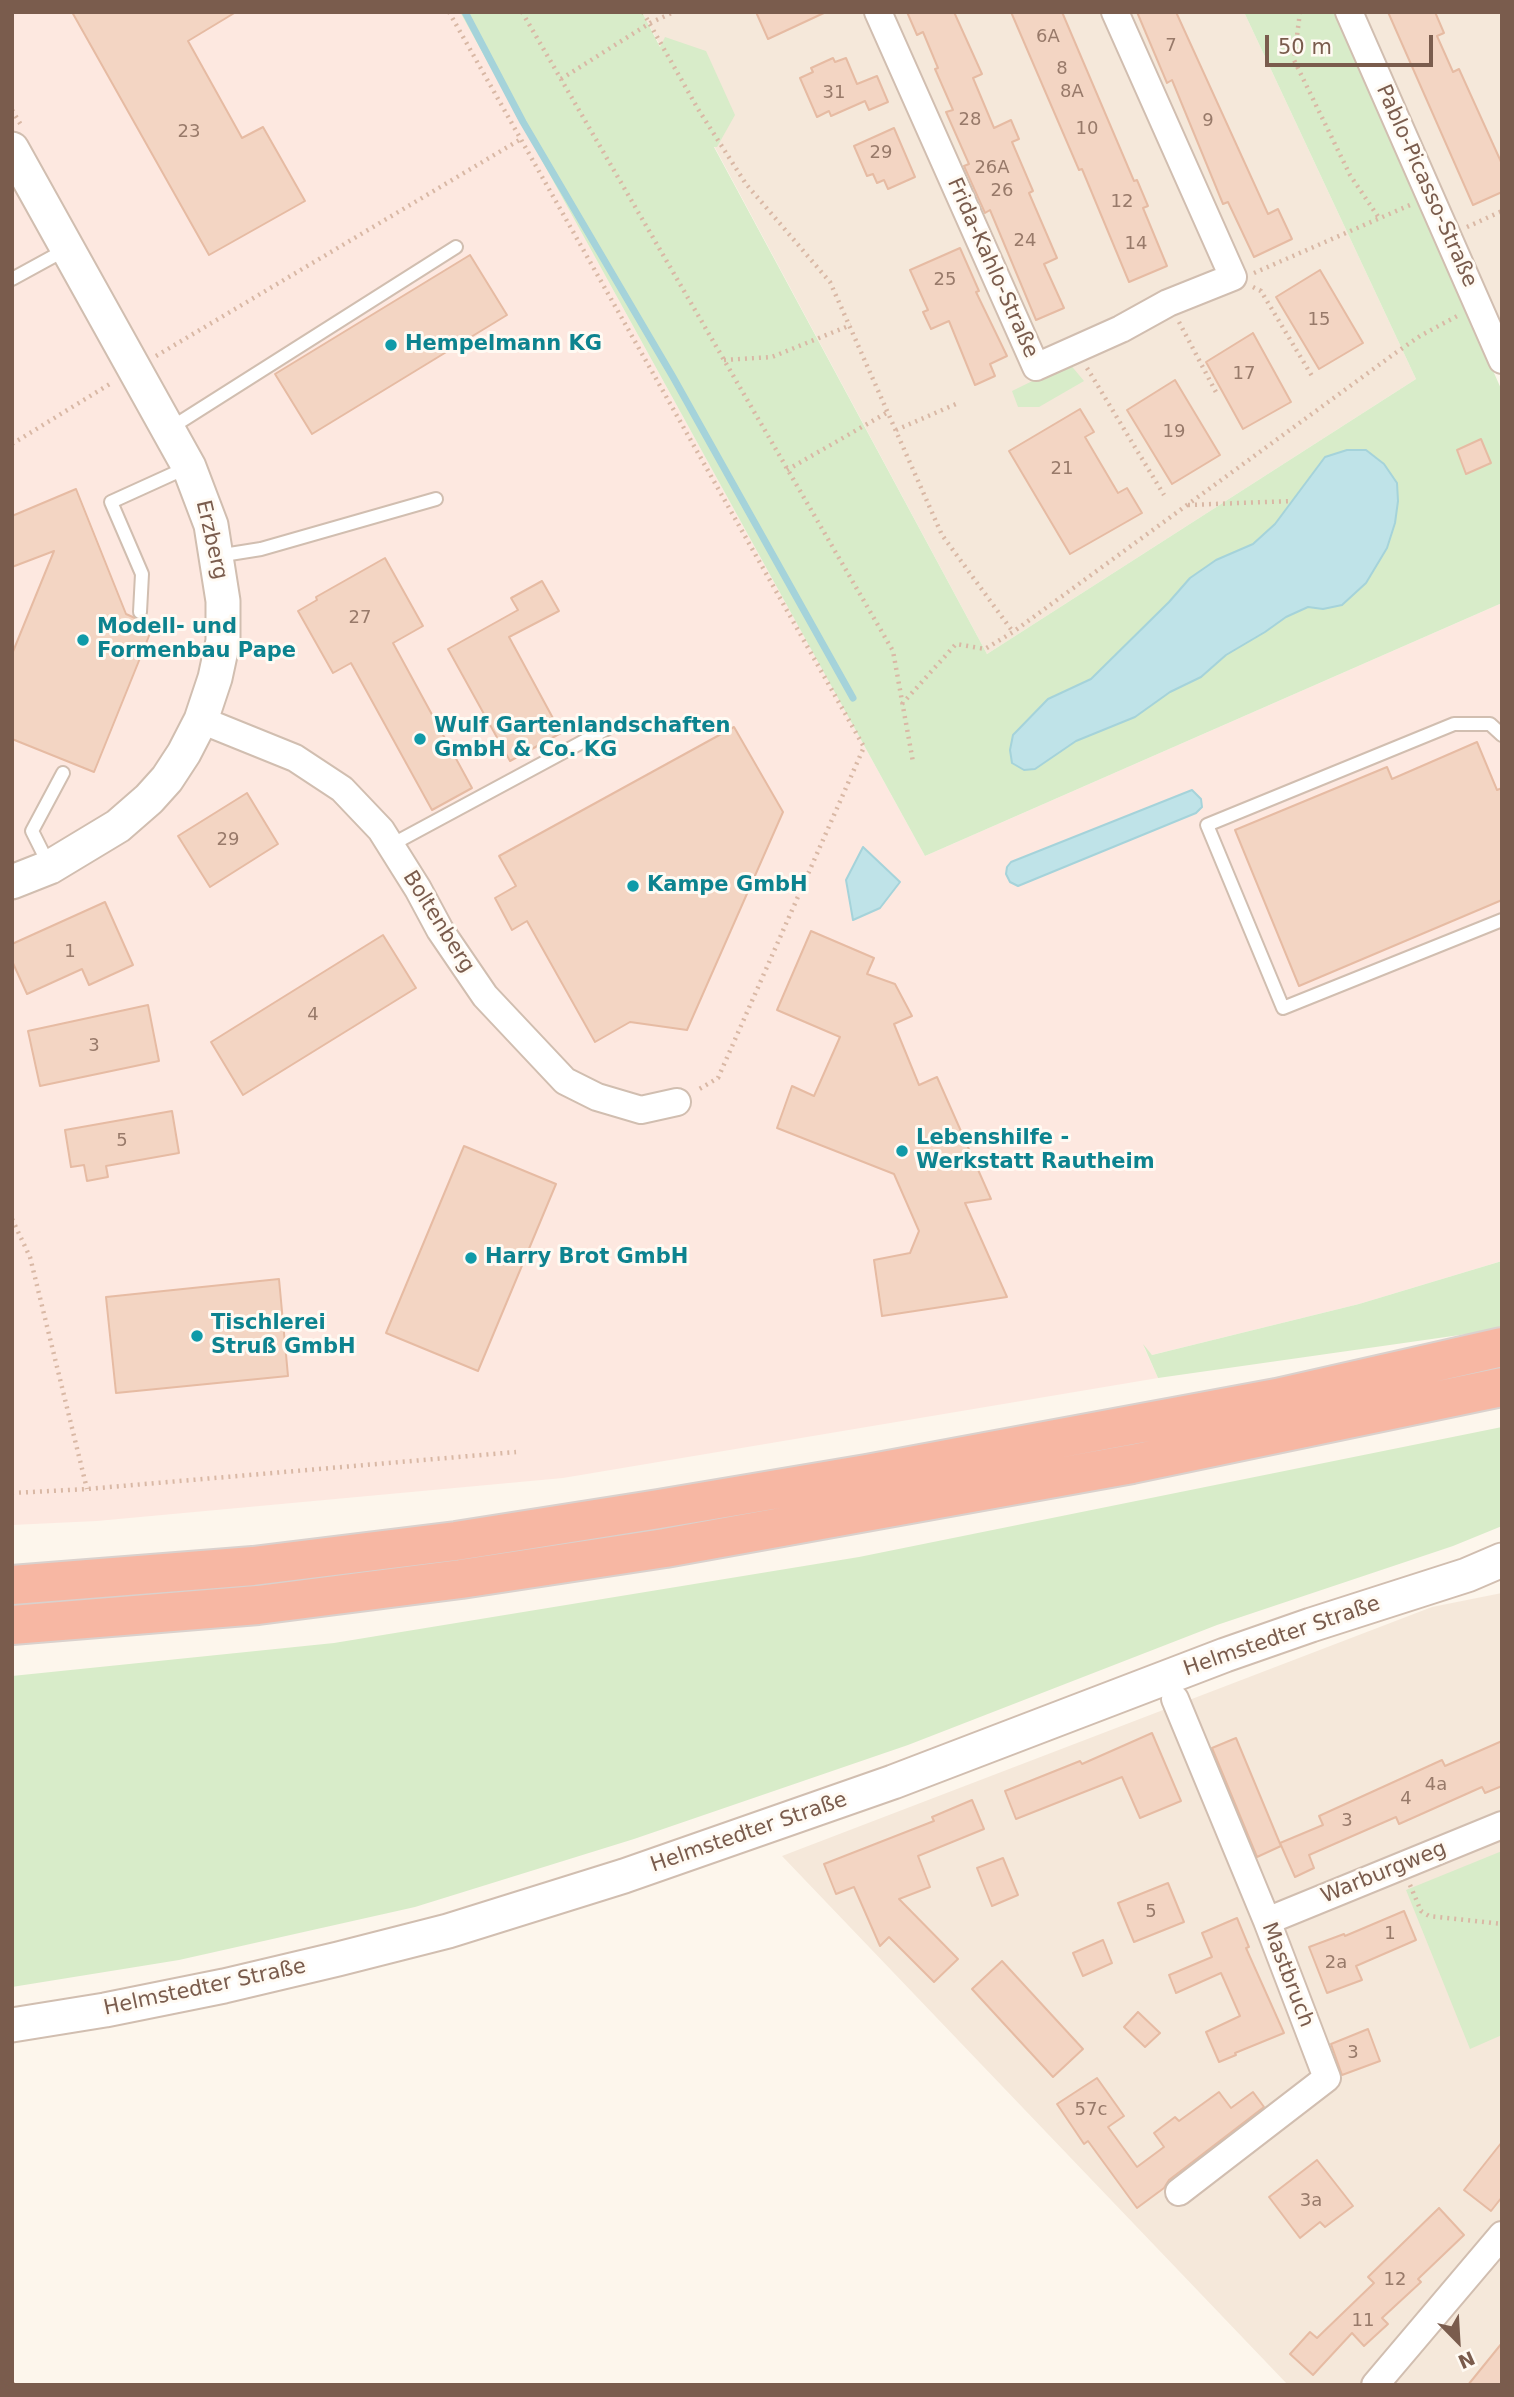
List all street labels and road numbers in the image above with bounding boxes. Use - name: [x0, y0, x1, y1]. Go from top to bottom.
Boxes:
- street label: Pablo-Picasso-Straße: [1370, 81, 1482, 291]
- street label: Frida-Kahlo-Straße: [941, 174, 1043, 362]
- street label: Erzberg: [190, 498, 232, 582]
- street label: Boltenberg: [397, 866, 479, 978]
- street label: Helmstedter Straße: [1180, 1592, 1384, 1682]
- street label: Helmstedter Straße: [647, 1788, 851, 1878]
- street label: Warburgweg: [1318, 1836, 1450, 1910]
- street label: Mastbruch: [1255, 1919, 1319, 2031]
- street label: Helmstedter Straße: [102, 1954, 308, 2022]

